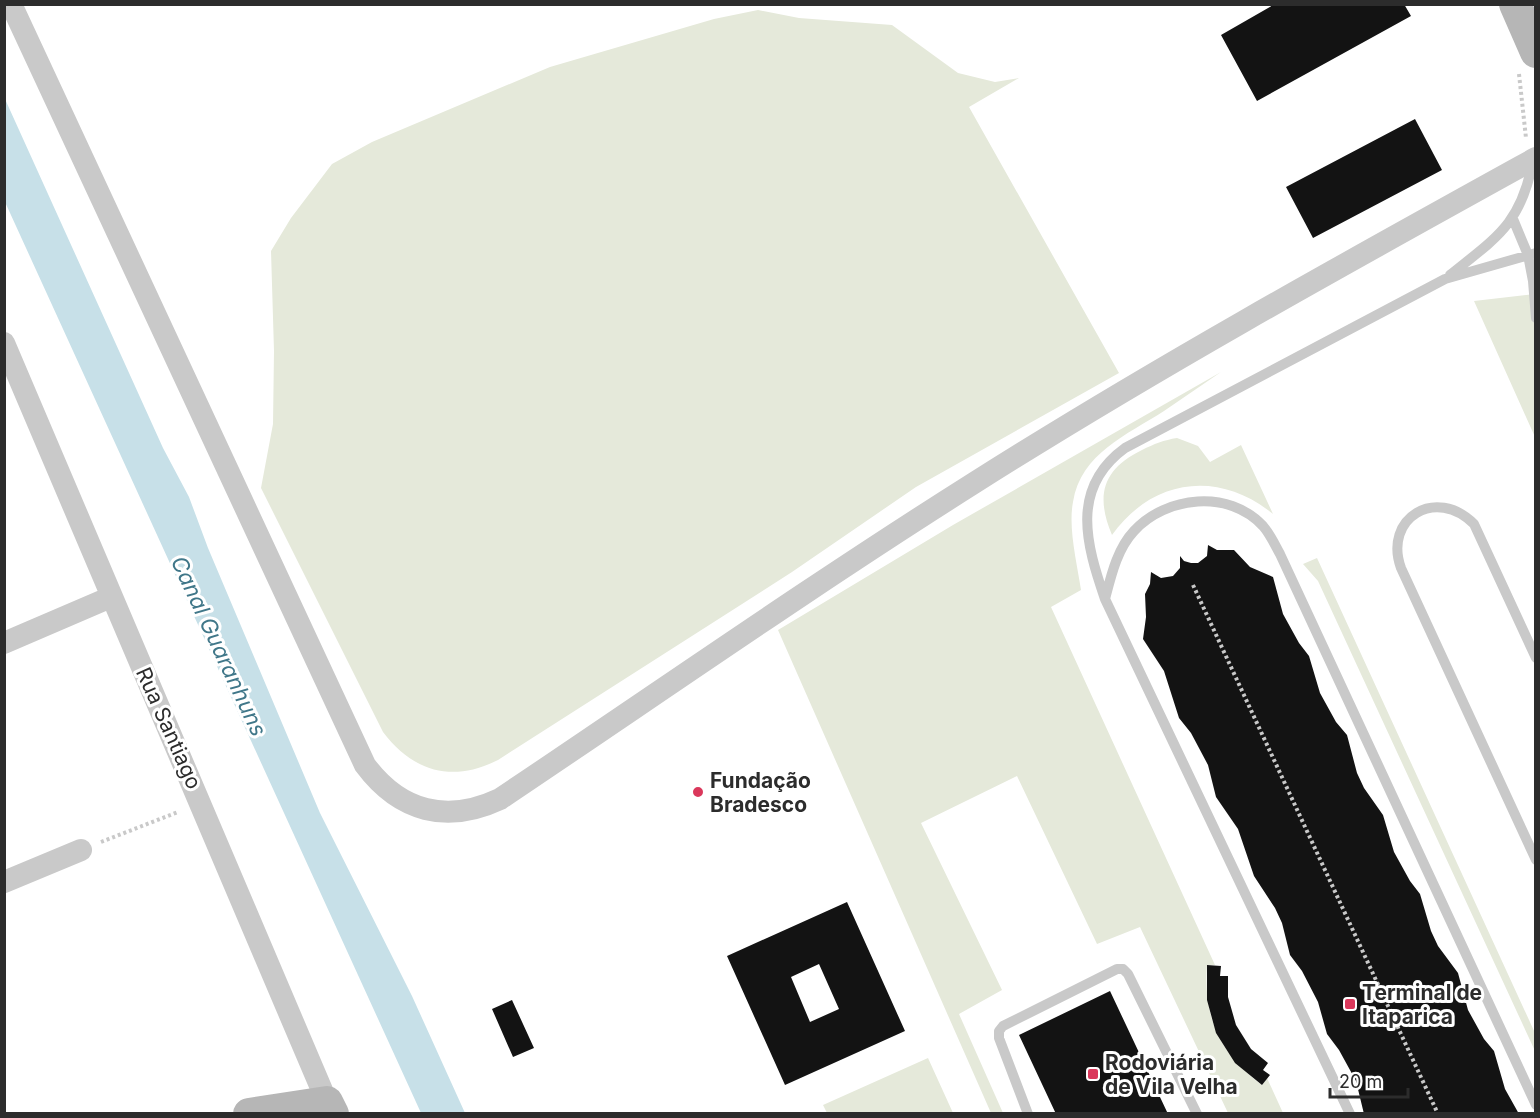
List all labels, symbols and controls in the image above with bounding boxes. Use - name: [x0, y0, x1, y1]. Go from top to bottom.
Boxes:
- water label: Canal Guaranhuns: [166, 552, 272, 740]
- street label: Rua Santiago: [131, 663, 207, 793]
- place label: Fundação Bradesco: [710, 768, 811, 817]
- marker: Fundação Bradesco: [691, 785, 705, 799]
- place label: Terminal de Itaparica: [1362, 980, 1482, 1029]
- marker: Terminal de Itaparica: [1343, 997, 1357, 1011]
- place label: Rodoviária de Vila Velha: [1105, 1050, 1238, 1099]
- scale bar: [1330, 1061, 1408, 1099]
- marker: Rodoviária de Vila Velha: [1086, 1067, 1100, 1081]
- text: 20 m: [1339, 1071, 1382, 1092]

